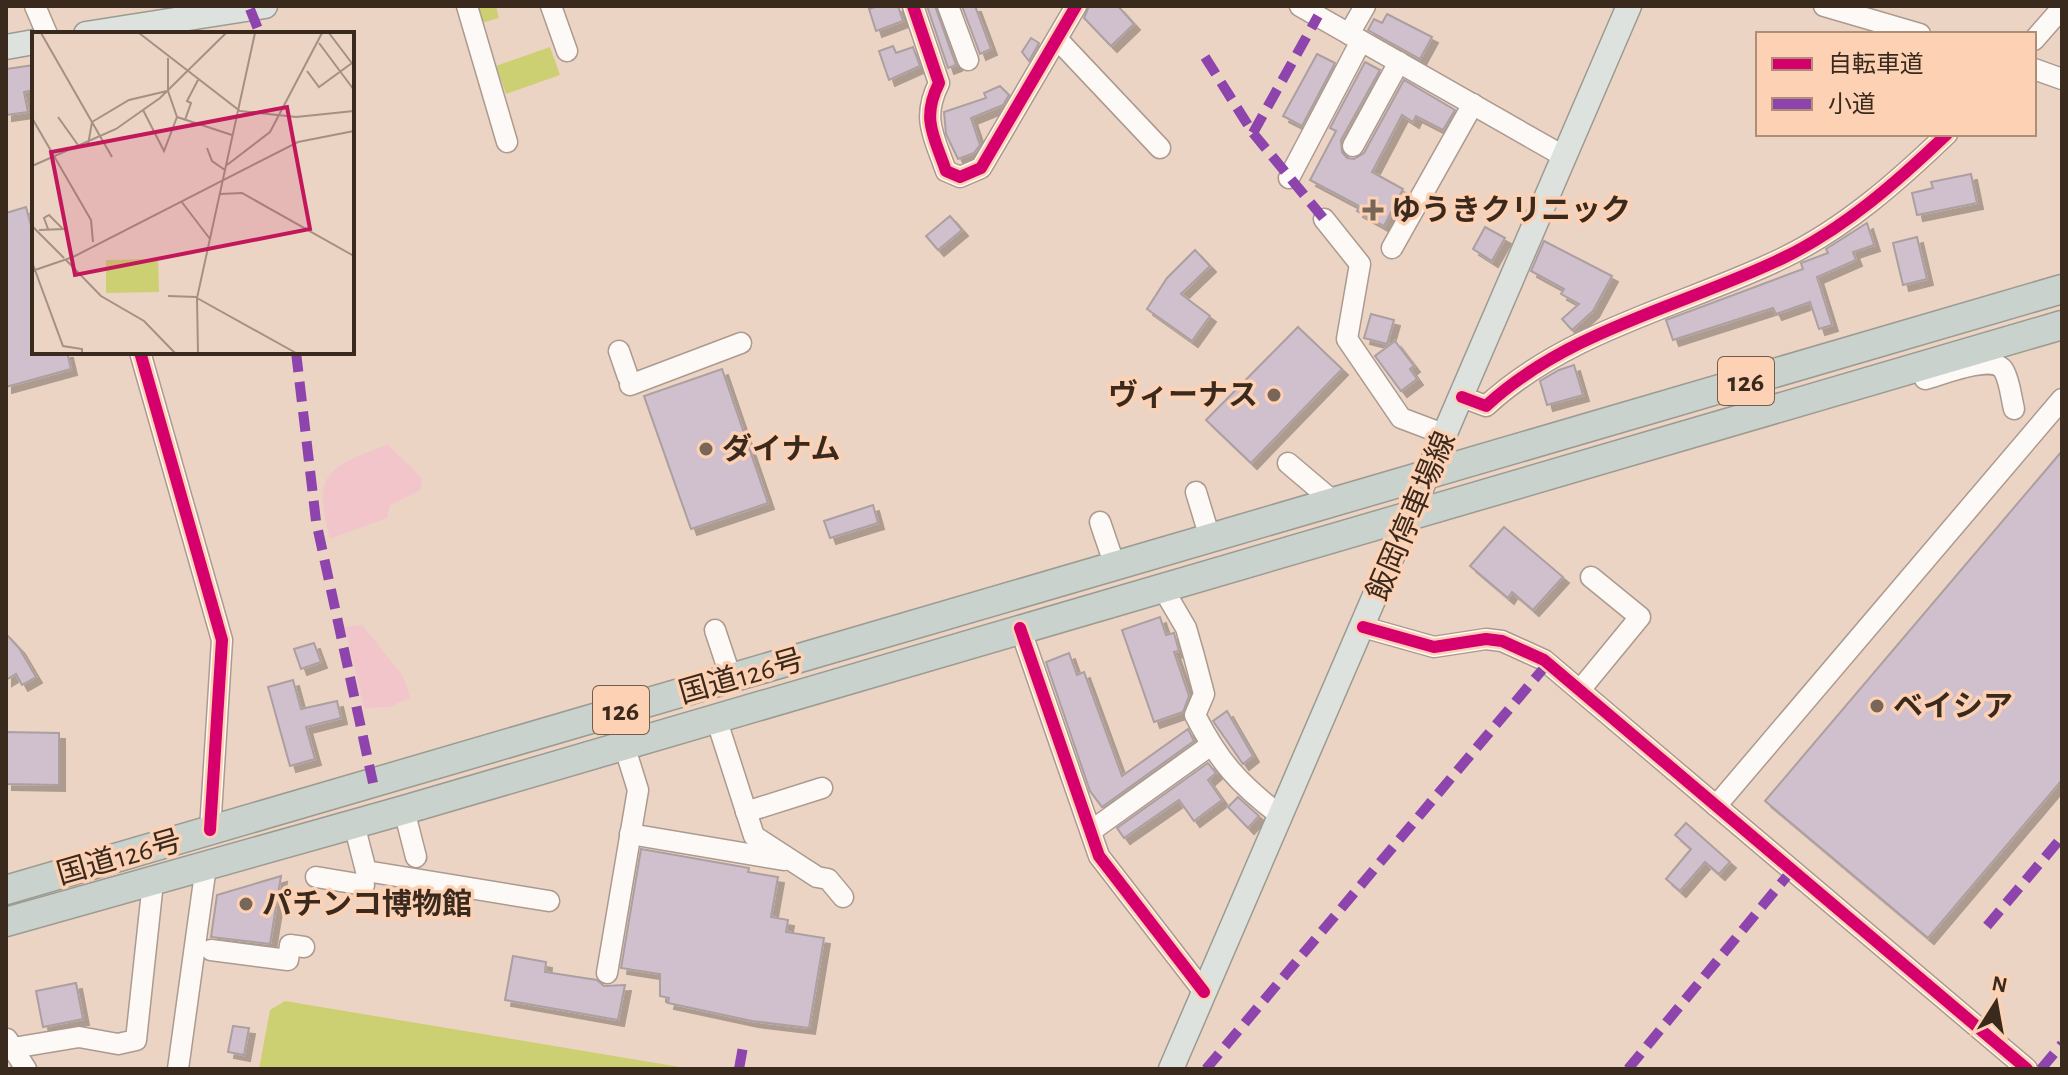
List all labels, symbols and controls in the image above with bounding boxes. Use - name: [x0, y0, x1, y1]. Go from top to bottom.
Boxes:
- inset map: [32, 32, 354, 354]
- legend: [1756, 32, 2036, 136]
- text: 自転車道: [1828, 51, 1924, 77]
- text: 小道: [1828, 91, 1876, 117]
- place label: ゆうきクリニック: [1391, 195, 1631, 226]
- marker: ゆうきクリニック: [1362, 199, 1384, 221]
- road number: 126: [1718, 357, 1774, 405]
- place label: ヴィーナス: [1108, 379, 1258, 411]
- marker: ヴィーナス: [1265, 386, 1283, 404]
- street label: 飯岡停車場線: [1361, 427, 1461, 605]
- place label: ダイナム: [722, 432, 841, 465]
- marker: ダイナム: [697, 440, 715, 458]
- street label: 国道126号: [675, 644, 807, 709]
- road number: 126: [593, 686, 649, 734]
- place label: ベイシア: [1893, 691, 2013, 722]
- marker: ベイシア: [1868, 697, 1886, 715]
- street label: 国道126号: [53, 825, 185, 890]
- place label: パチンコ博物館: [262, 888, 472, 920]
- marker: パチンコ博物館: [237, 895, 255, 913]
- north arrow: [1956, 963, 2036, 1043]
- text: N: [1990, 972, 2009, 997]

